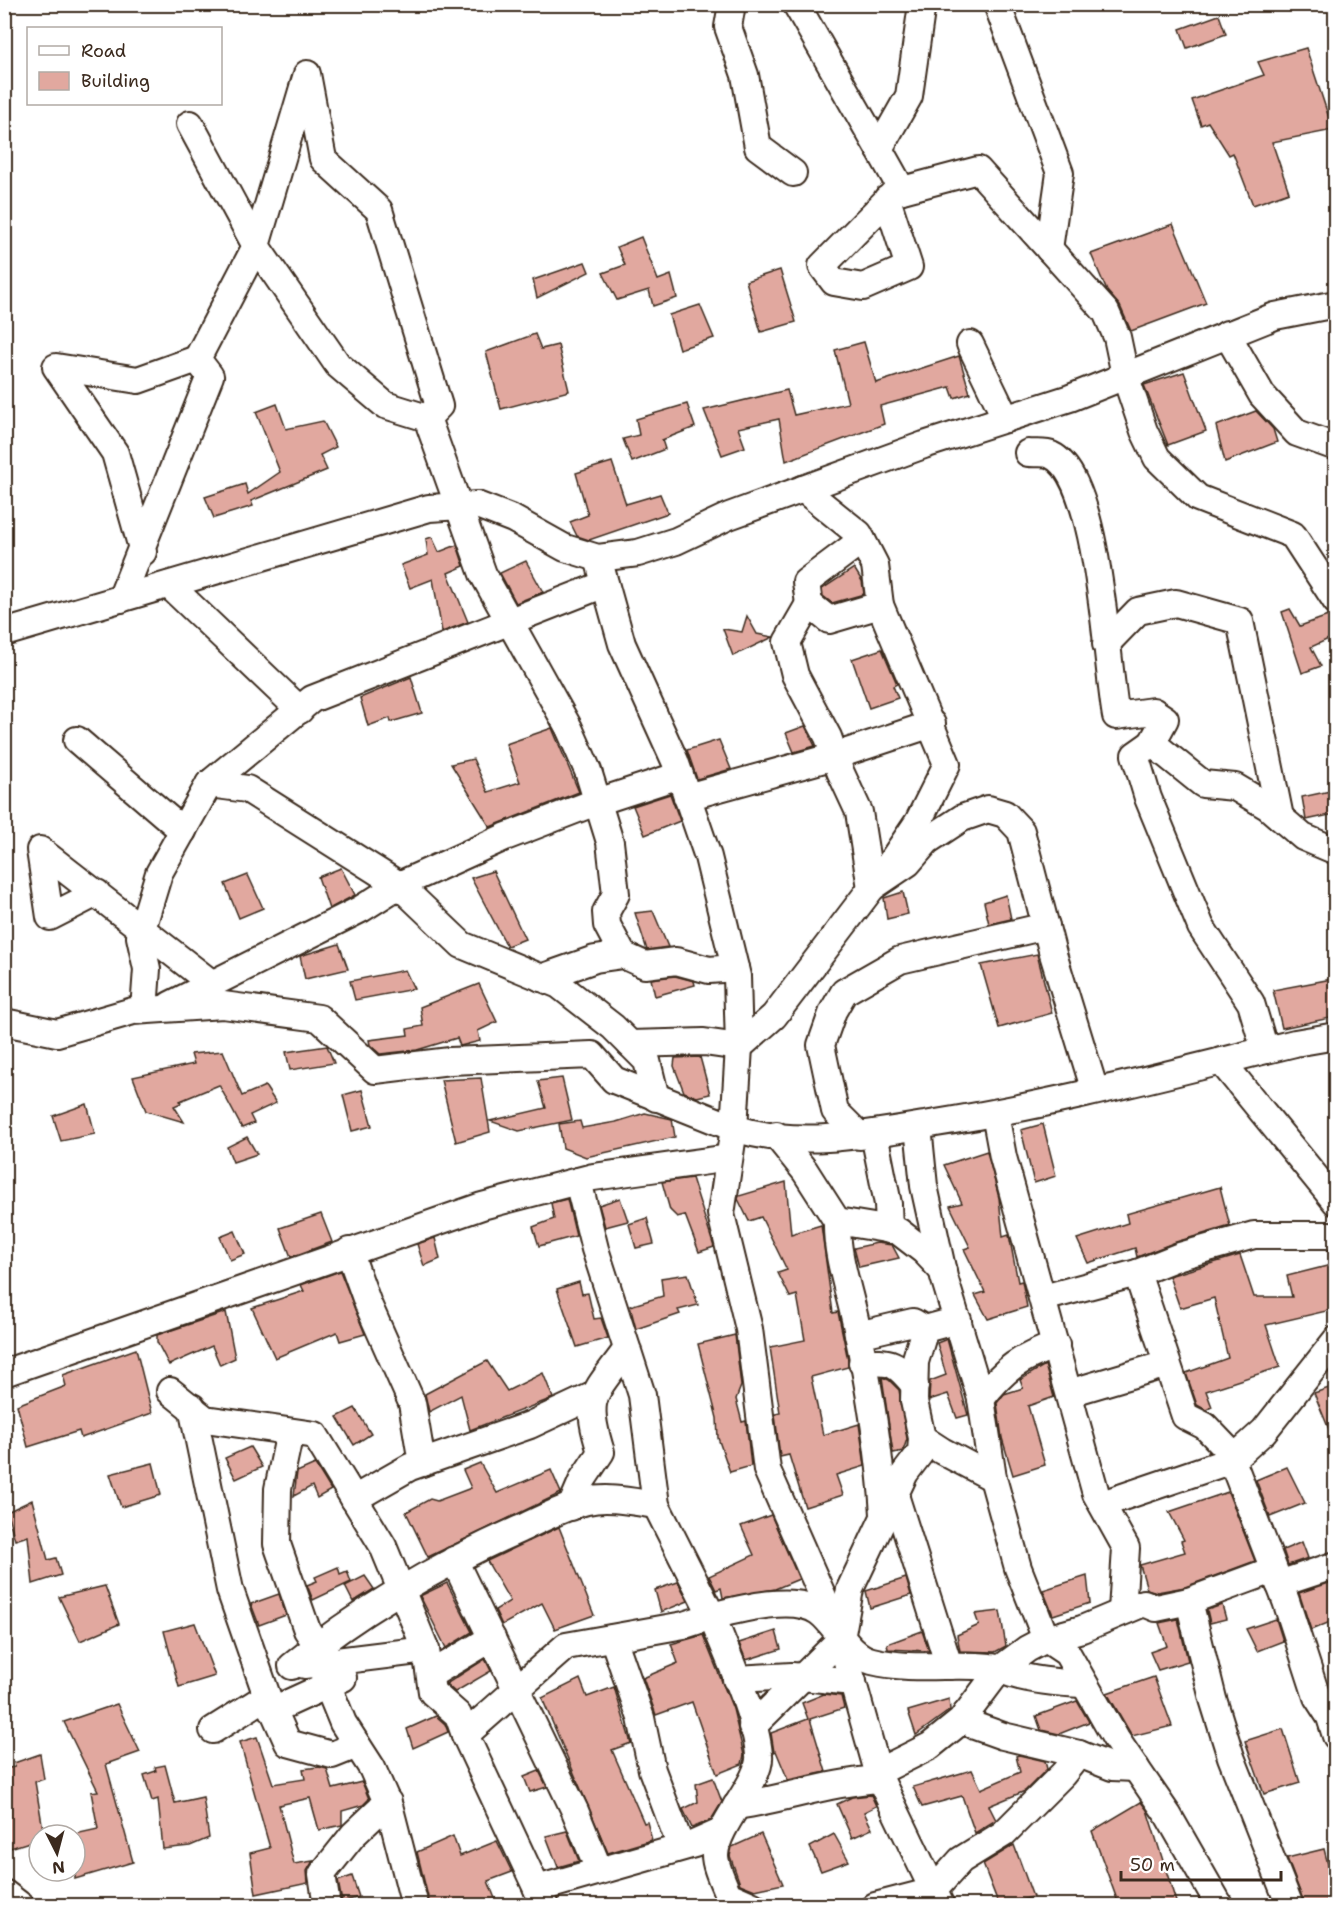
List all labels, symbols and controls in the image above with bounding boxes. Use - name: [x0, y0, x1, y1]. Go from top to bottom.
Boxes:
- legend: [27, 27, 222, 105]
- text: Road: [81, 39, 126, 63]
- text: Building: [81, 69, 150, 93]
- north arrow: [27, 1823, 87, 1883]
- scale bar: [1121, 1844, 1282, 1882]
- text: 50 m: [1130, 1853, 1175, 1877]
- text: N: [51, 1856, 66, 1879]

